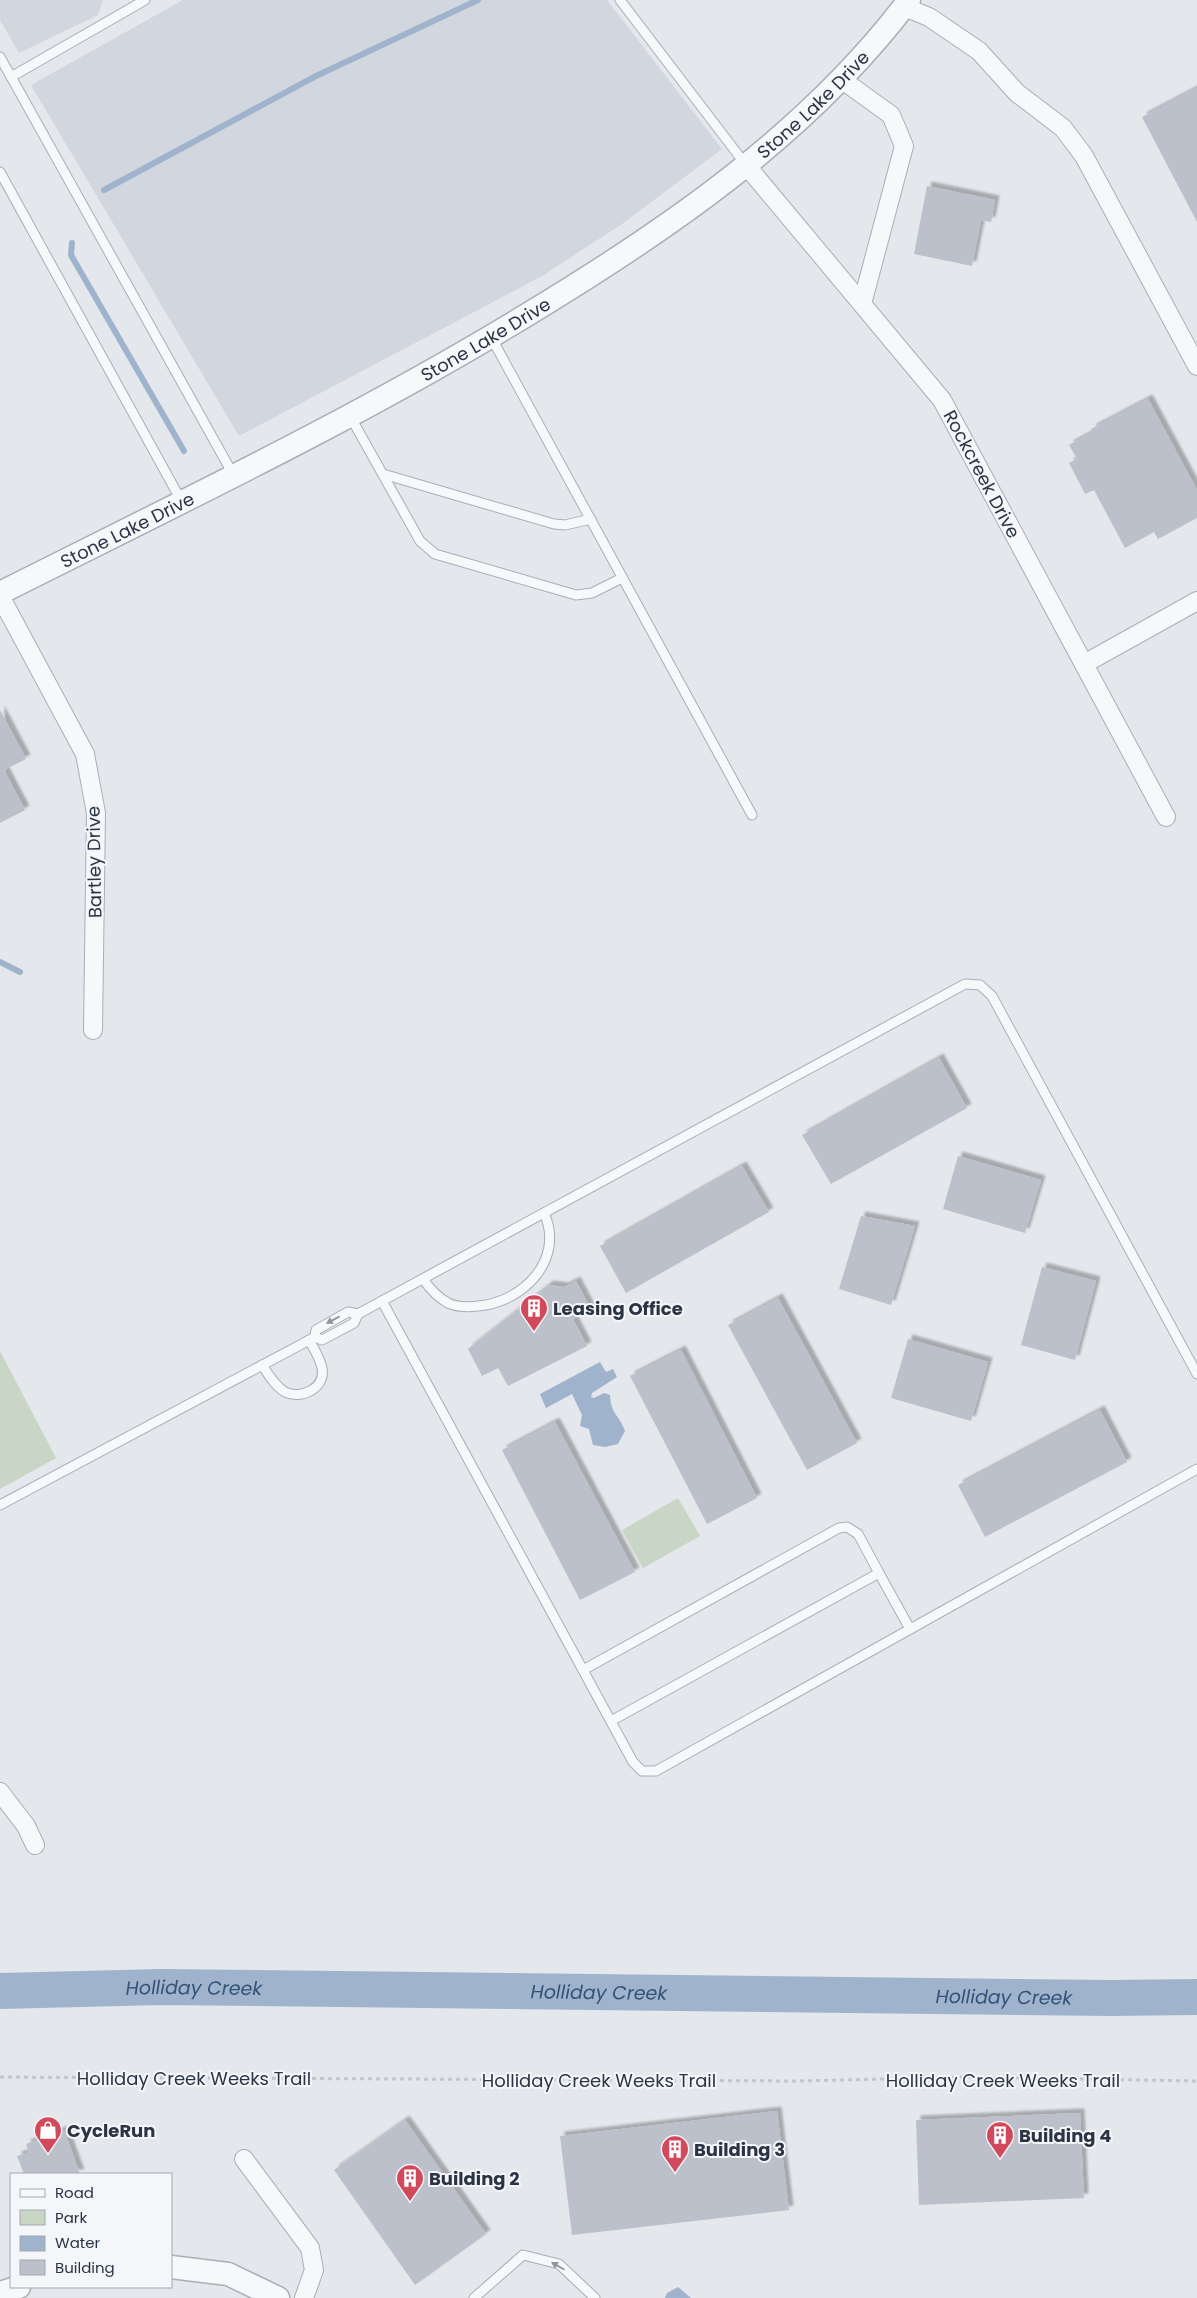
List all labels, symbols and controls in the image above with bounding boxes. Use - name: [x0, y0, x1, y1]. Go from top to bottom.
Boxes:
- street label: Stone Lake Drive: [751, 45, 874, 164]
- street label: Stone Lake Drive: [416, 291, 555, 387]
- street label: Rockcreek Drive: [938, 406, 1026, 542]
- street label: Stone Lake Drive: [56, 486, 198, 573]
- street label: Bartley Drive: [81, 806, 107, 918]
- building icon: Leasing Office: [519, 1293, 549, 1332]
- place label: Leasing Office: [553, 1296, 683, 1321]
- one-way arrow: [326, 1316, 341, 1324]
- water label: Holliday Creek: [125, 1973, 264, 2002]
- water label: Holliday Creek: [530, 1978, 669, 2006]
- water label: Holliday Creek: [935, 1982, 1074, 2011]
- street label: Holliday Creek Weeks Trail: [77, 2066, 311, 2091]
- street label: Holliday Creek Weeks Trail: [482, 2068, 716, 2093]
- street label: Holliday Creek Weeks Trail: [886, 2068, 1120, 2093]
- shop icon: CycleRun: [33, 2115, 63, 2154]
- place label: CycleRun: [67, 2118, 155, 2143]
- building icon: Building 4: [985, 2120, 1015, 2159]
- place label: Building 4: [1019, 2123, 1112, 2148]
- building icon: Building 3: [660, 2134, 690, 2173]
- place label: Building 3: [694, 2137, 785, 2162]
- building icon: Building 2: [395, 2163, 425, 2202]
- place label: Building 2: [429, 2166, 520, 2191]
- legend: [10, 2173, 172, 2288]
- text: Road: [55, 2182, 94, 2203]
- text: Park: [55, 2207, 87, 2228]
- text: Water: [55, 2232, 101, 2253]
- text: Building: [55, 2257, 115, 2278]
- one-way arrow: [551, 2262, 566, 2270]

